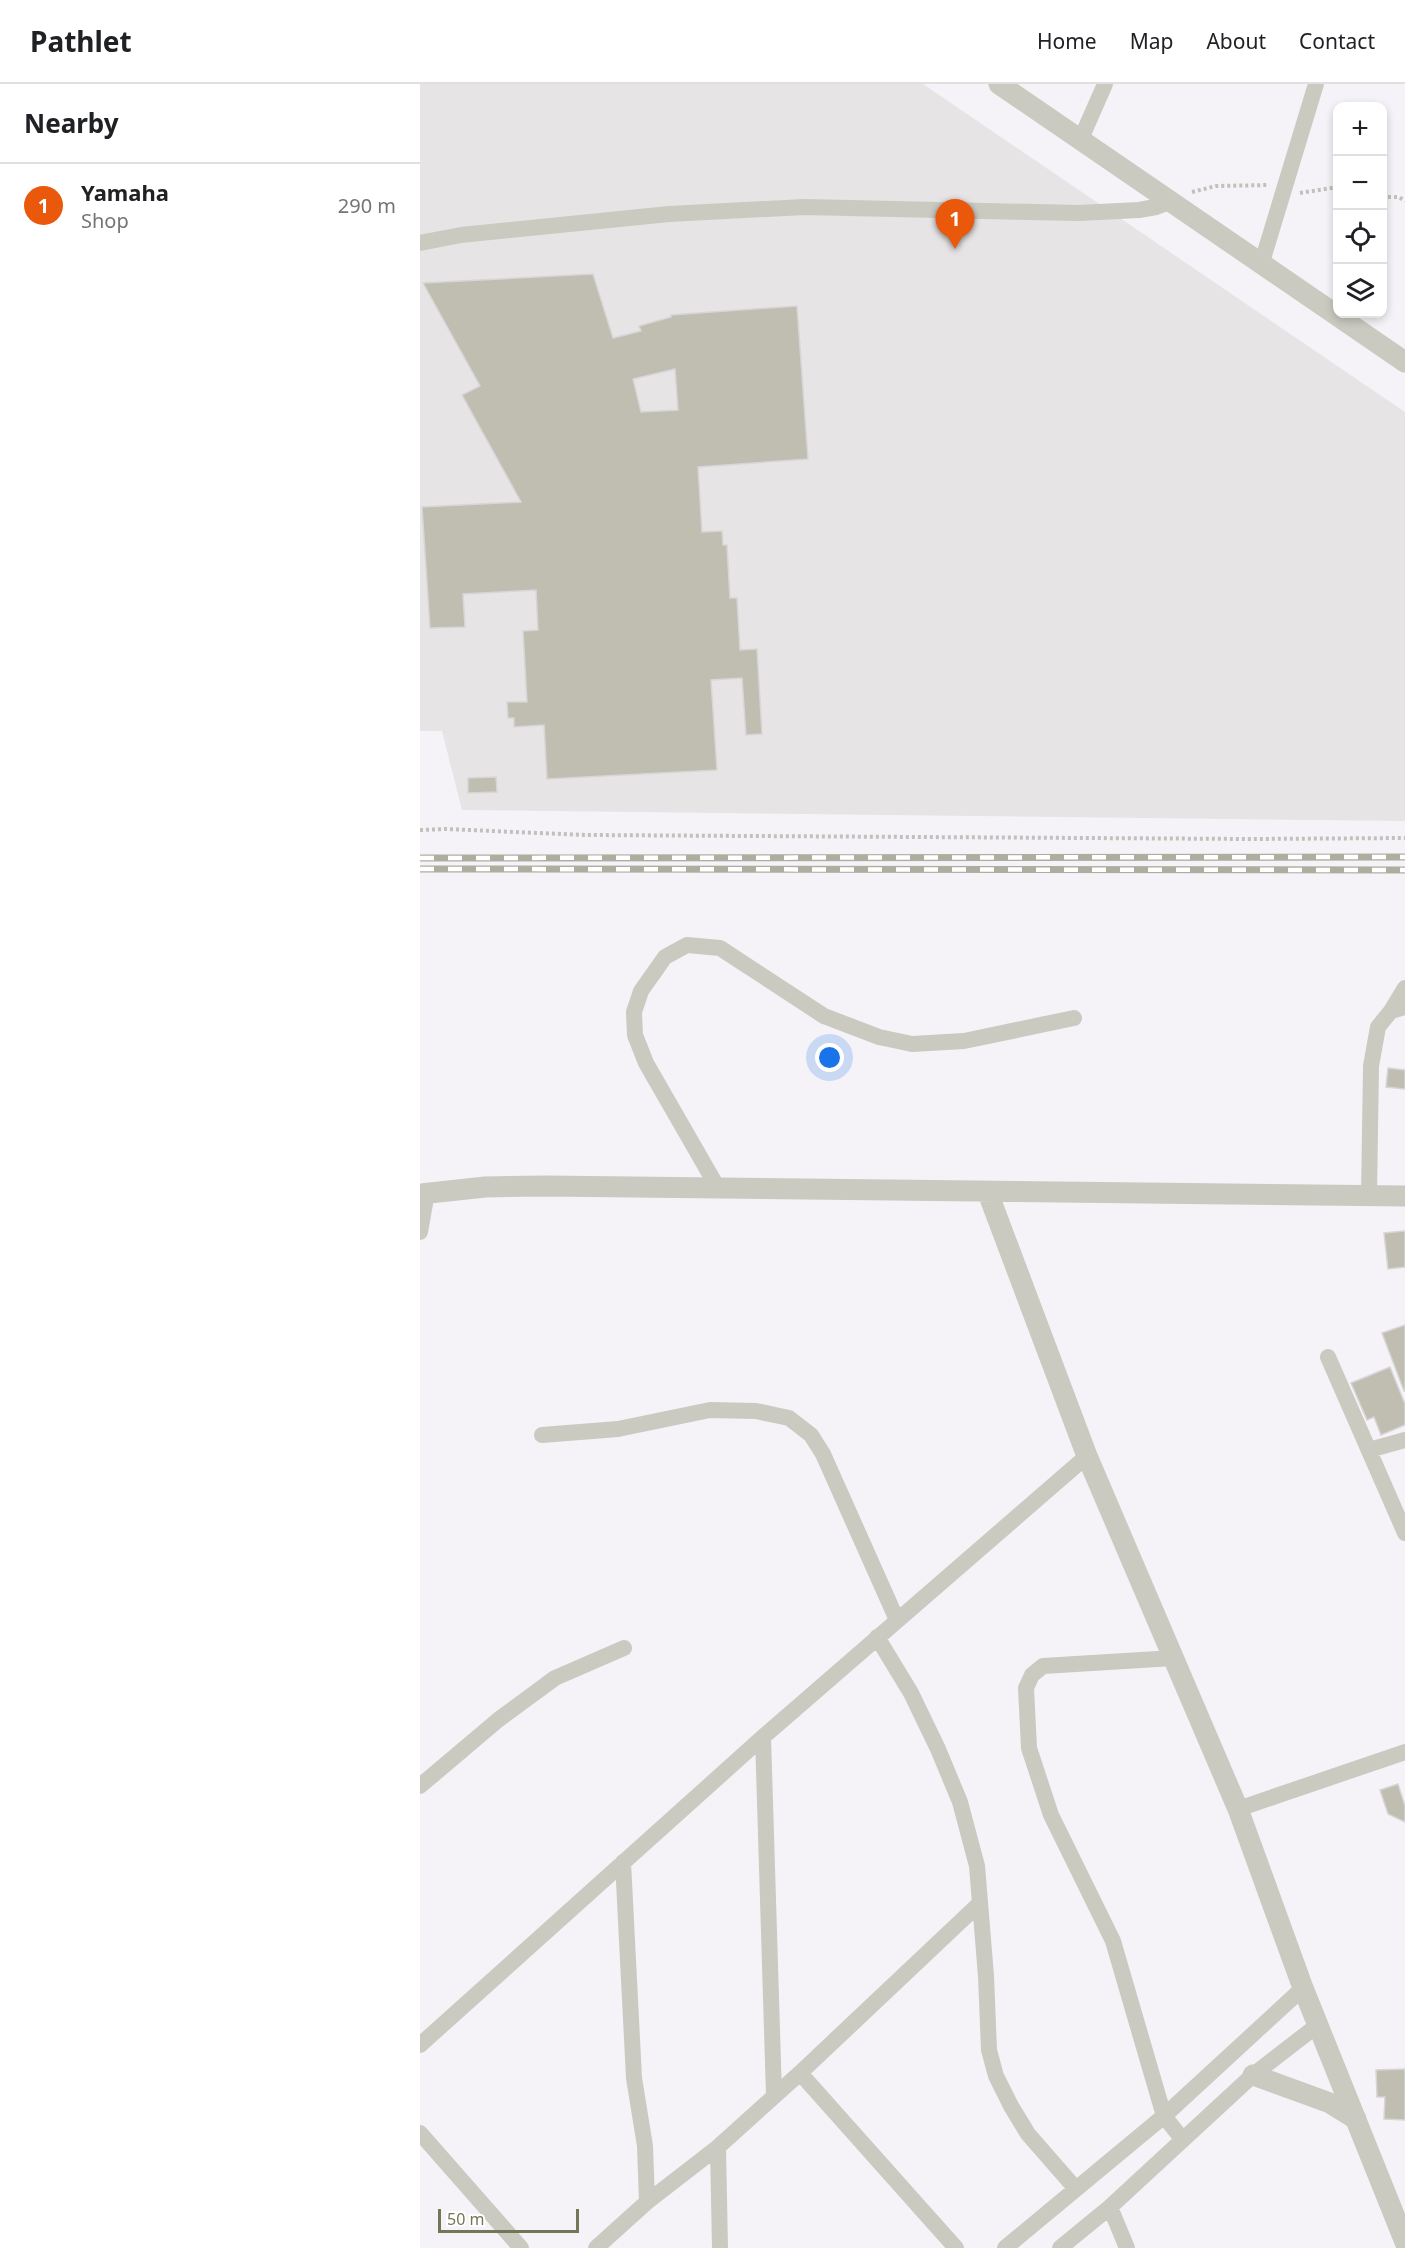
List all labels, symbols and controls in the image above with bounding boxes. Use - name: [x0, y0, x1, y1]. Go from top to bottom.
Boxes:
- text: Pathlet: [30, 22, 132, 60]
- text: Home: [1037, 27, 1097, 55]
- text: Map: [1130, 27, 1173, 55]
- text: About: [1206, 27, 1266, 55]
- text: Contact: [1299, 27, 1375, 55]
- map controls: [1333, 102, 1387, 318]
- button: +: [1333, 102, 1387, 156]
- text: Nearby: [24, 105, 119, 141]
- button: −: [1333, 156, 1387, 210]
- text: Yamaha: [81, 177, 169, 207]
- text: 1: [38, 192, 49, 219]
- text: 290 m: [338, 192, 396, 219]
- pin: 1: [936, 200, 974, 249]
- text: Shop: [81, 207, 129, 234]
- button: locate: [1333, 210, 1387, 264]
- button: layers: [1333, 264, 1387, 318]
- your location: [815, 1043, 844, 1072]
- scale bar: [438, 2206, 579, 2234]
- text: 50 m: [447, 2208, 484, 2230]

